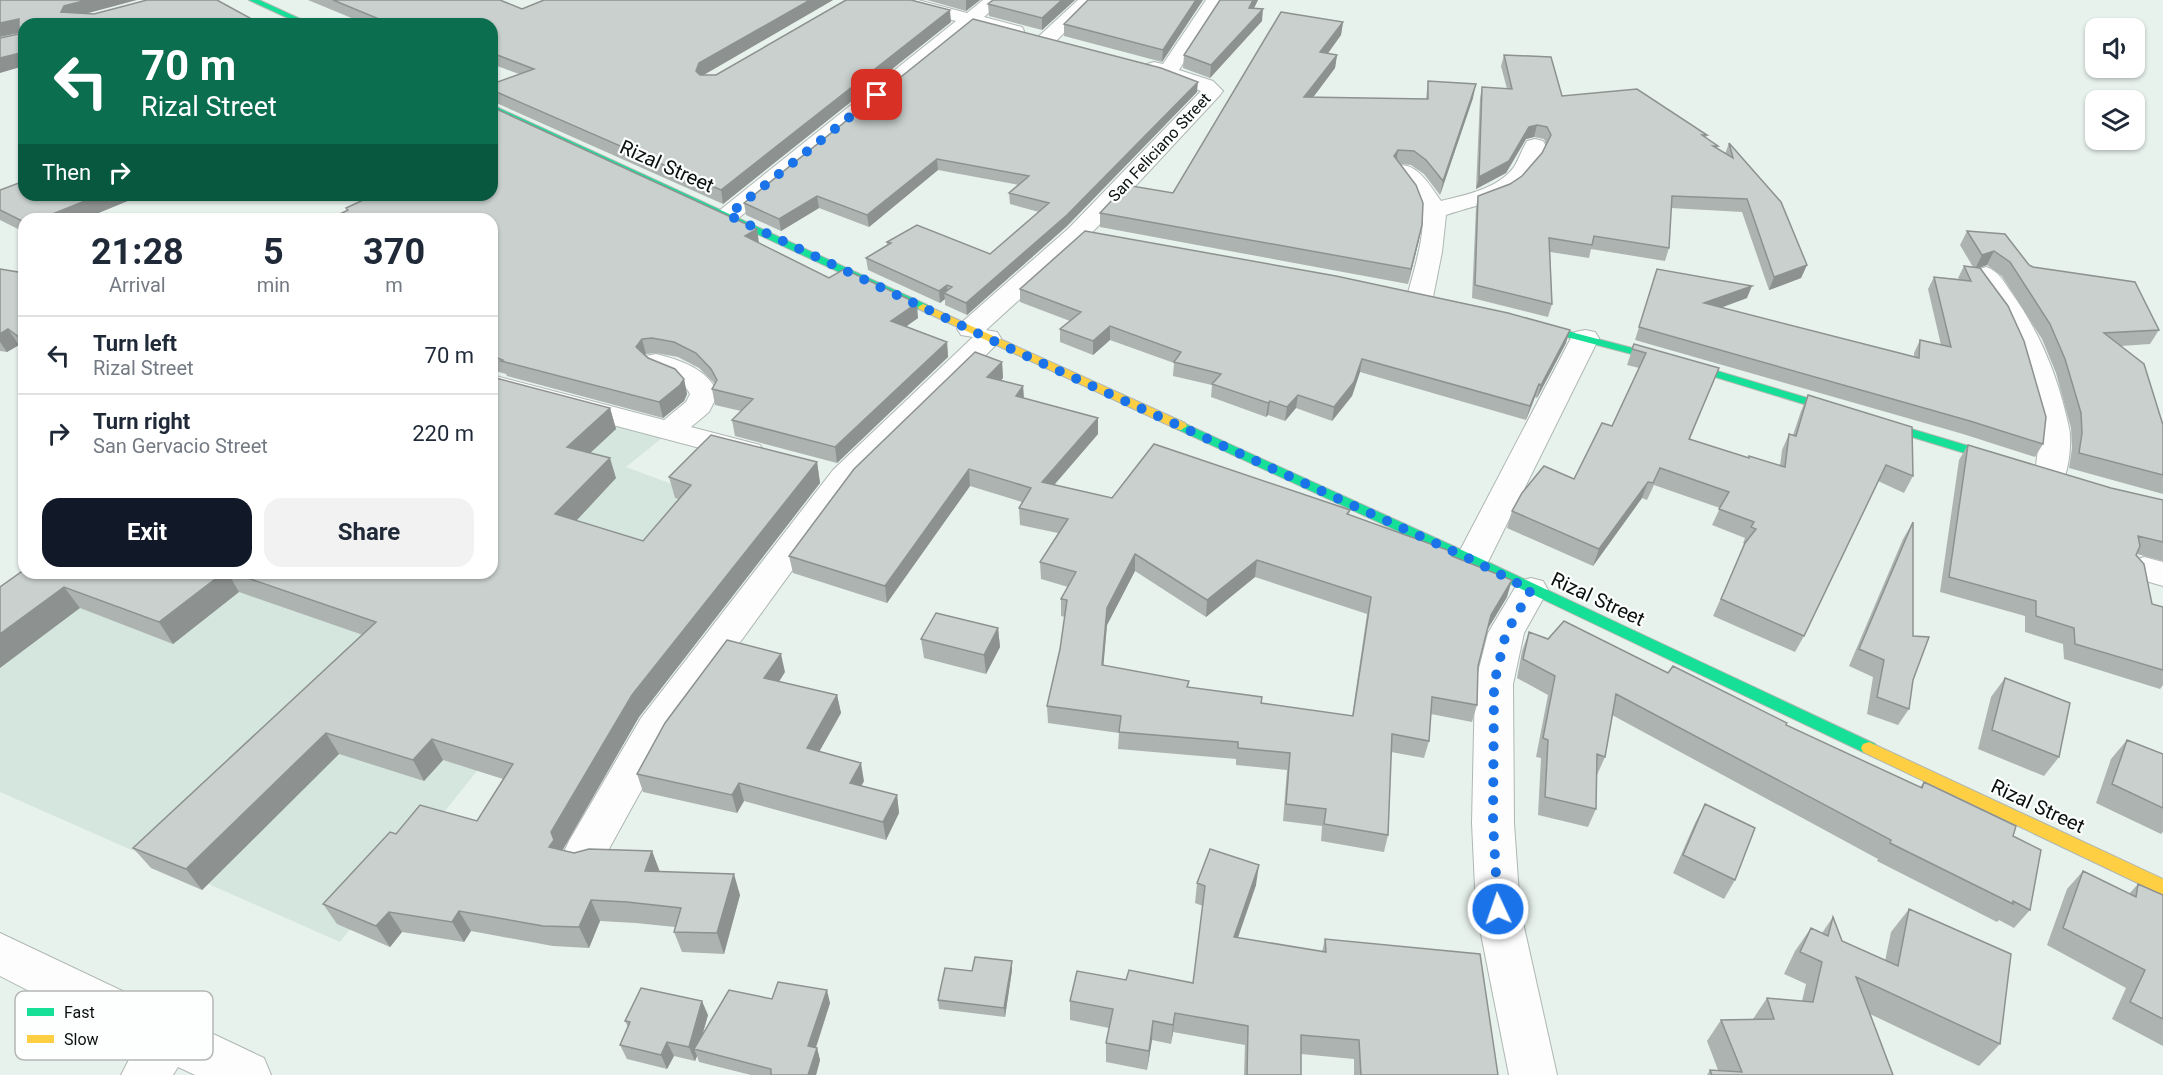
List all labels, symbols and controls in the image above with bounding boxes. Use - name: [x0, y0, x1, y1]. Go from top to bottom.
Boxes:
- map controls: [2085, 18, 2145, 150]
- button: sound: [2085, 18, 2145, 78]
- text: 70 m: [141, 41, 236, 90]
- icon: left: [42, 42, 120, 120]
- pin: [851, 69, 902, 120]
- icon: arrive: [860, 78, 893, 111]
- street label: San Feliciano Street: [1104, 89, 1214, 205]
- button: layers: [2085, 90, 2145, 150]
- text: Rizal Street: [141, 91, 277, 123]
- street label: Rizal Street: [616, 135, 718, 197]
- icon: right: [103, 156, 136, 189]
- text: Then: [42, 160, 91, 185]
- text: 21:28: [91, 231, 184, 273]
- text: 5: [263, 231, 284, 273]
- text: 370: [363, 231, 425, 273]
- text: Arrival: [109, 273, 166, 297]
- text: min: [257, 273, 290, 297]
- text: m: [385, 273, 403, 297]
- text: Turn left: [93, 331, 177, 356]
- icon: left: [42, 339, 75, 372]
- text: 70 m: [425, 343, 474, 368]
- text: Rizal Street: [93, 356, 194, 380]
- text: Turn right: [93, 409, 190, 434]
- icon: right: [42, 417, 75, 450]
- text: 220 m: [412, 421, 474, 446]
- text: San Gervacio Street: [93, 434, 268, 458]
- button: Exit: [42, 498, 252, 567]
- button: Share: [264, 498, 474, 567]
- street label: Rizal Street: [1547, 567, 1649, 631]
- street label: Rizal Street: [1987, 774, 2089, 838]
- position arrow: [1466, 877, 1530, 941]
- legend: [15, 991, 213, 1060]
- text: Fast: [64, 1003, 95, 1022]
- text: Slow: [64, 1030, 99, 1049]

